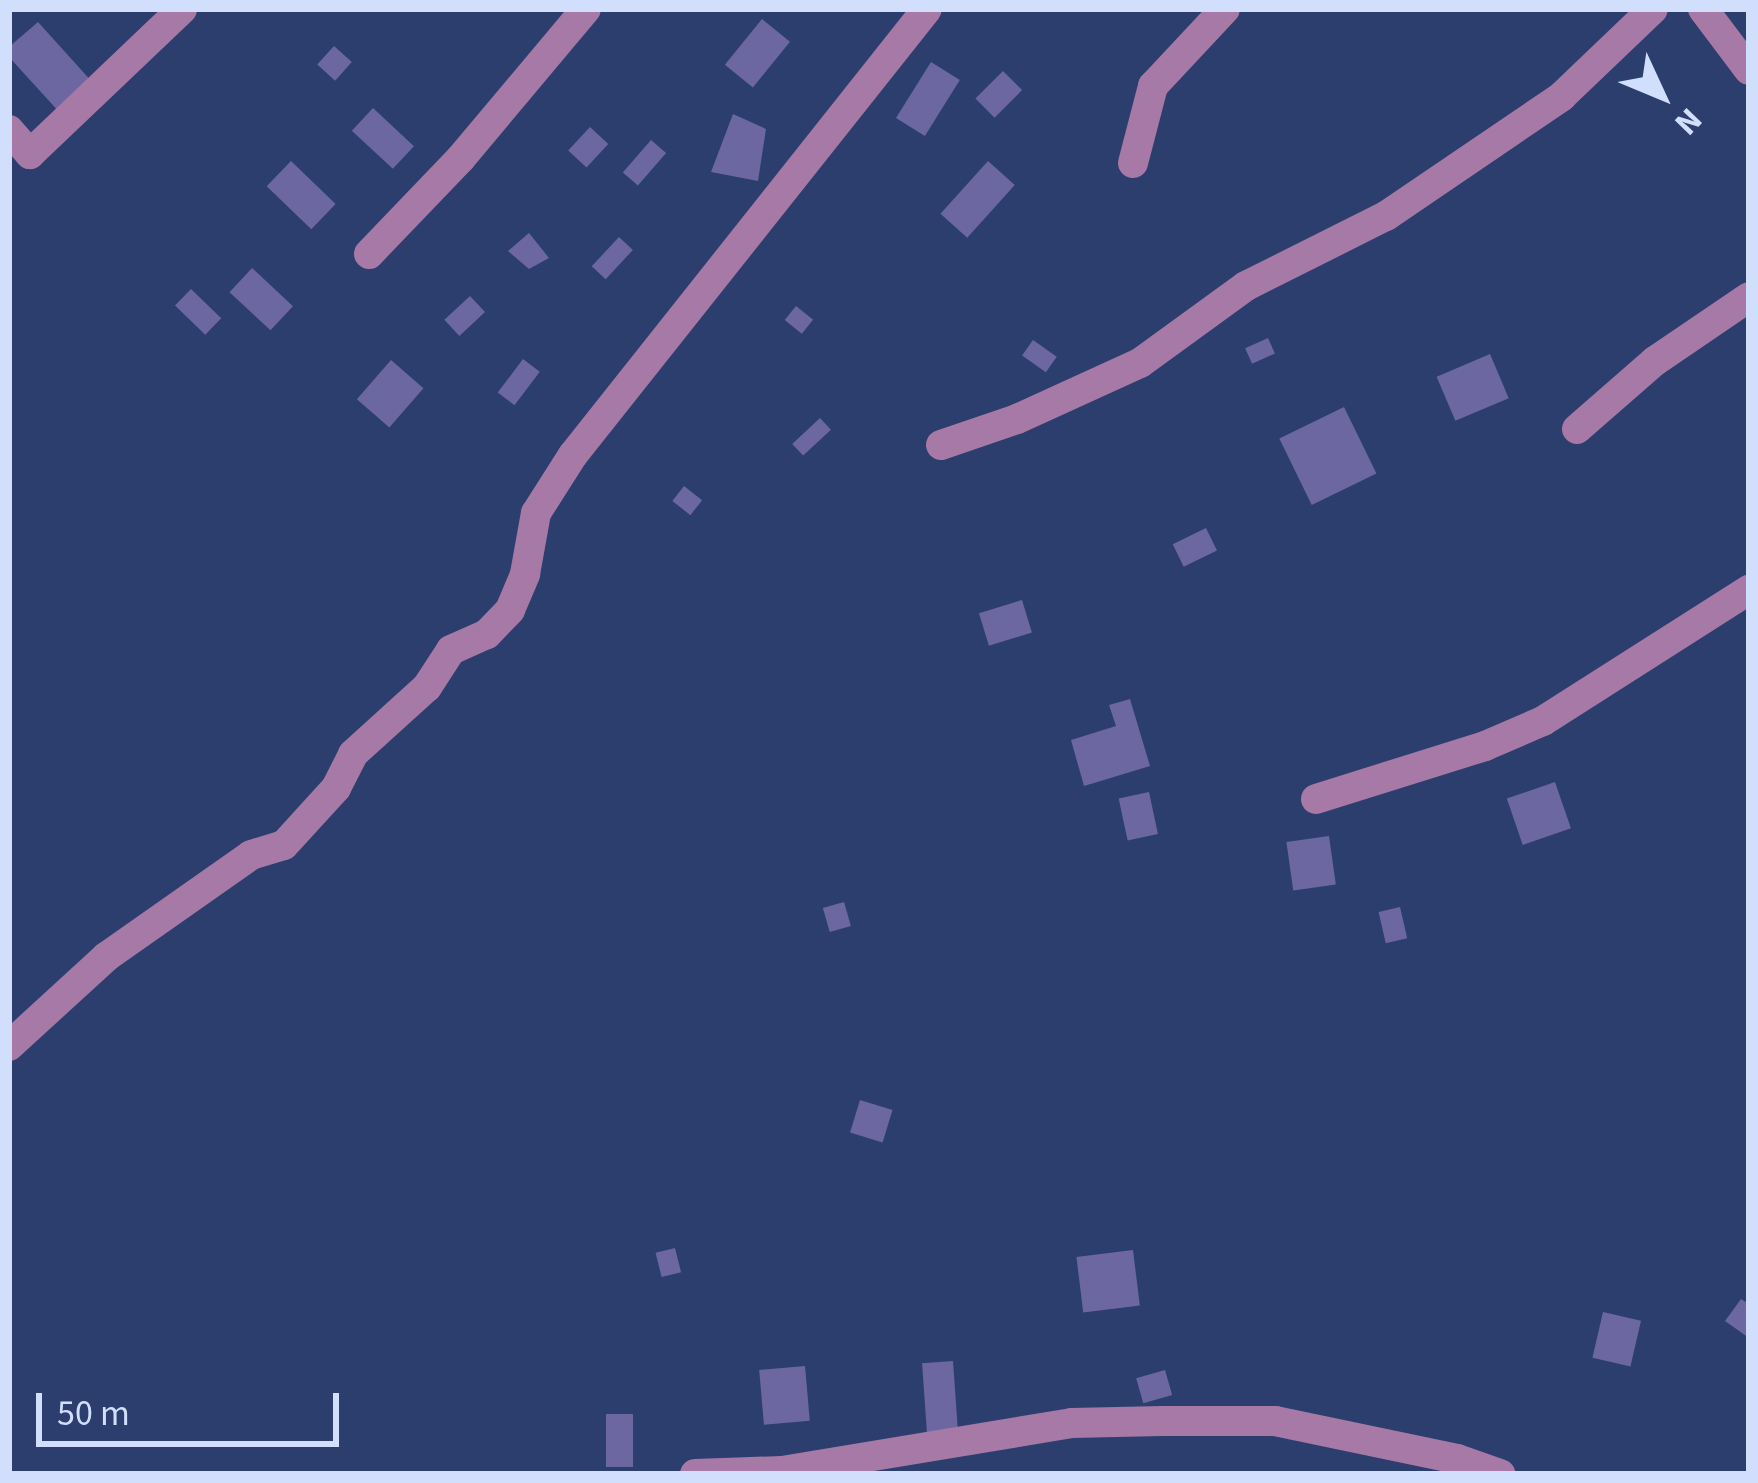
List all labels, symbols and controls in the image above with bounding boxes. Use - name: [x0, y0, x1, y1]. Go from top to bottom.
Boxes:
- north arrow: [1602, 36, 1722, 156]
- text: N: [1664, 97, 1713, 146]
- scale bar: [42, 1369, 345, 1443]
- text: 50 m: [57, 1388, 130, 1439]

